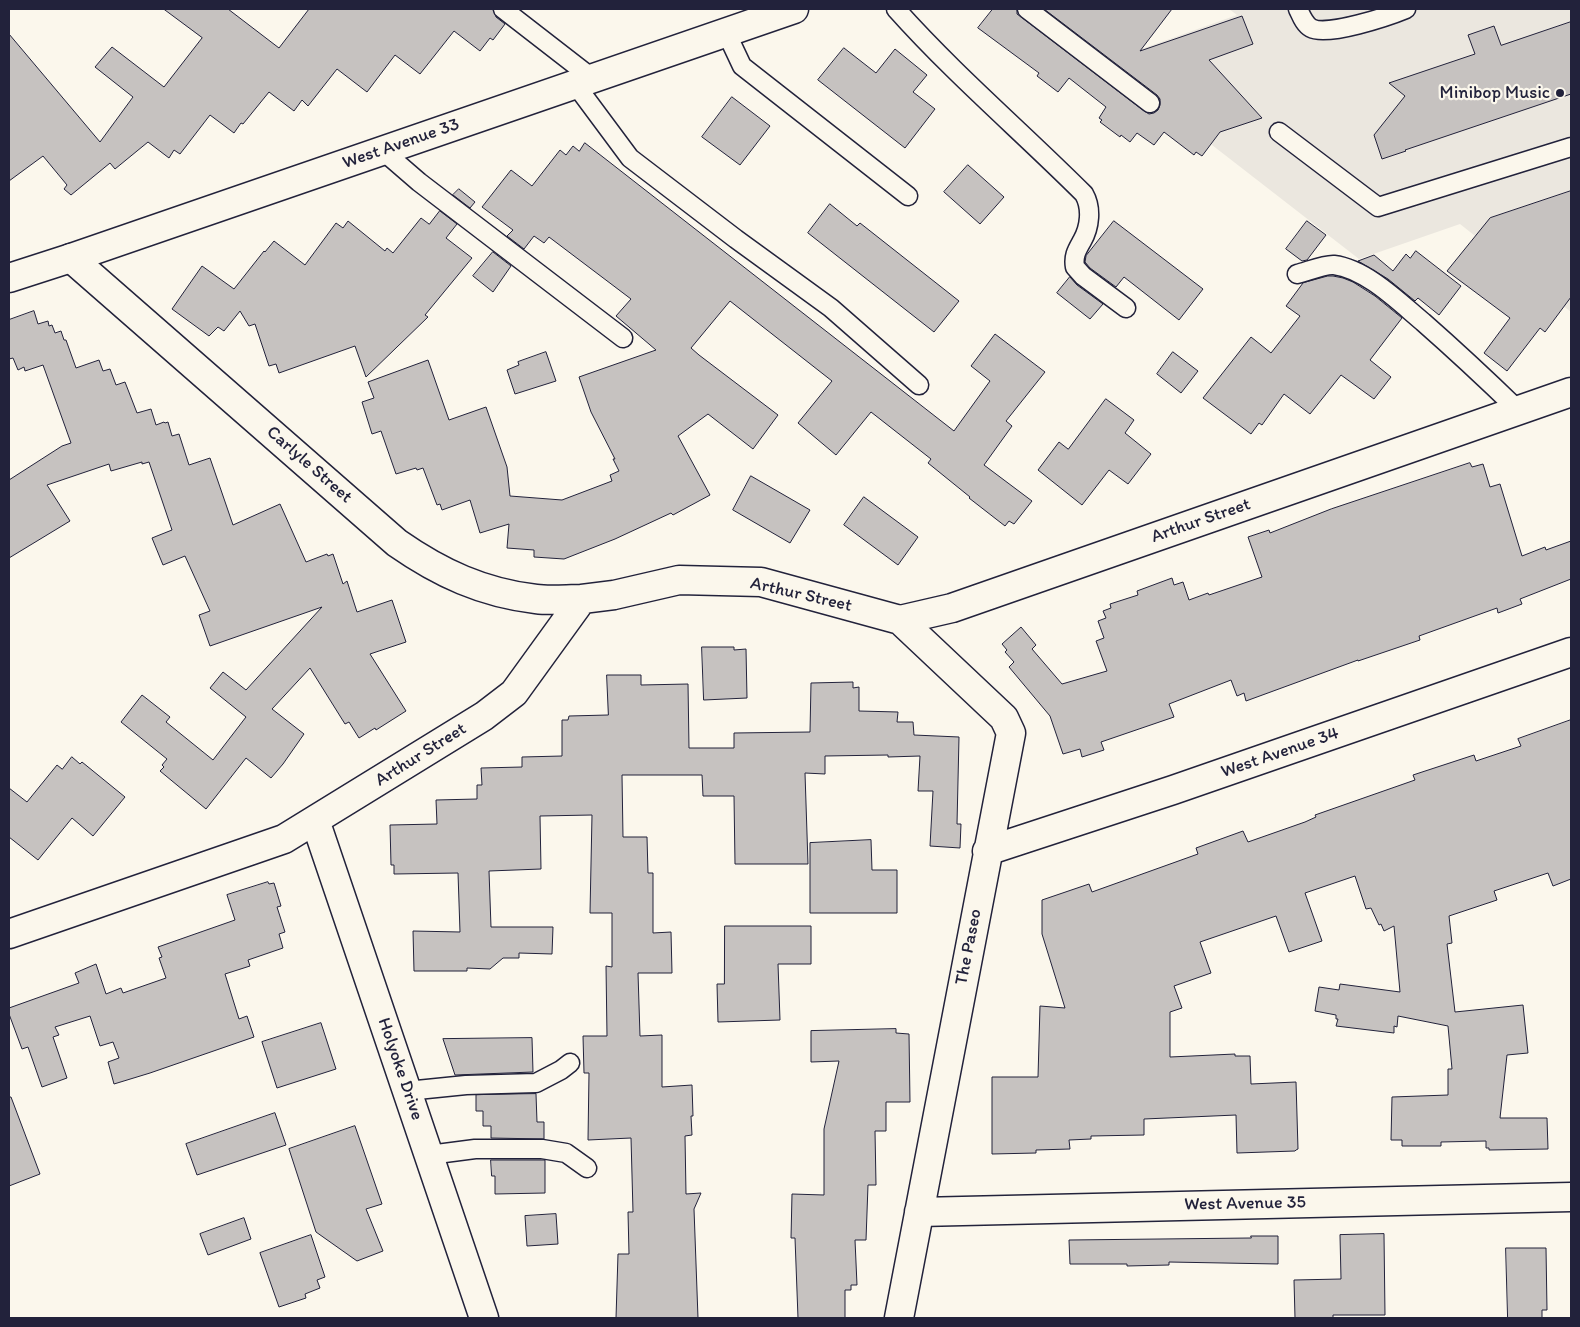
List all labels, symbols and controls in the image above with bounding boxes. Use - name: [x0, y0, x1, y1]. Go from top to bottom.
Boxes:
- place label: Minibop Music: [1439, 82, 1550, 104]
- marker: Minibop Music: [1554, 87, 1566, 99]
- street label: West Avenue 33: [340, 114, 462, 174]
- street label: Carlyle Street: [262, 422, 356, 508]
- street label: Arthur Street: [1148, 494, 1254, 548]
- street label: Arthur Street: [748, 573, 854, 617]
- street label: Arthur Street: [371, 718, 471, 792]
- street label: West Avenue 34: [1218, 723, 1342, 783]
- street label: The Paseo: [951, 907, 987, 987]
- street label: Holyoke Drive: [372, 1015, 428, 1123]
- street label: West Avenue 35: [1184, 1192, 1306, 1216]

